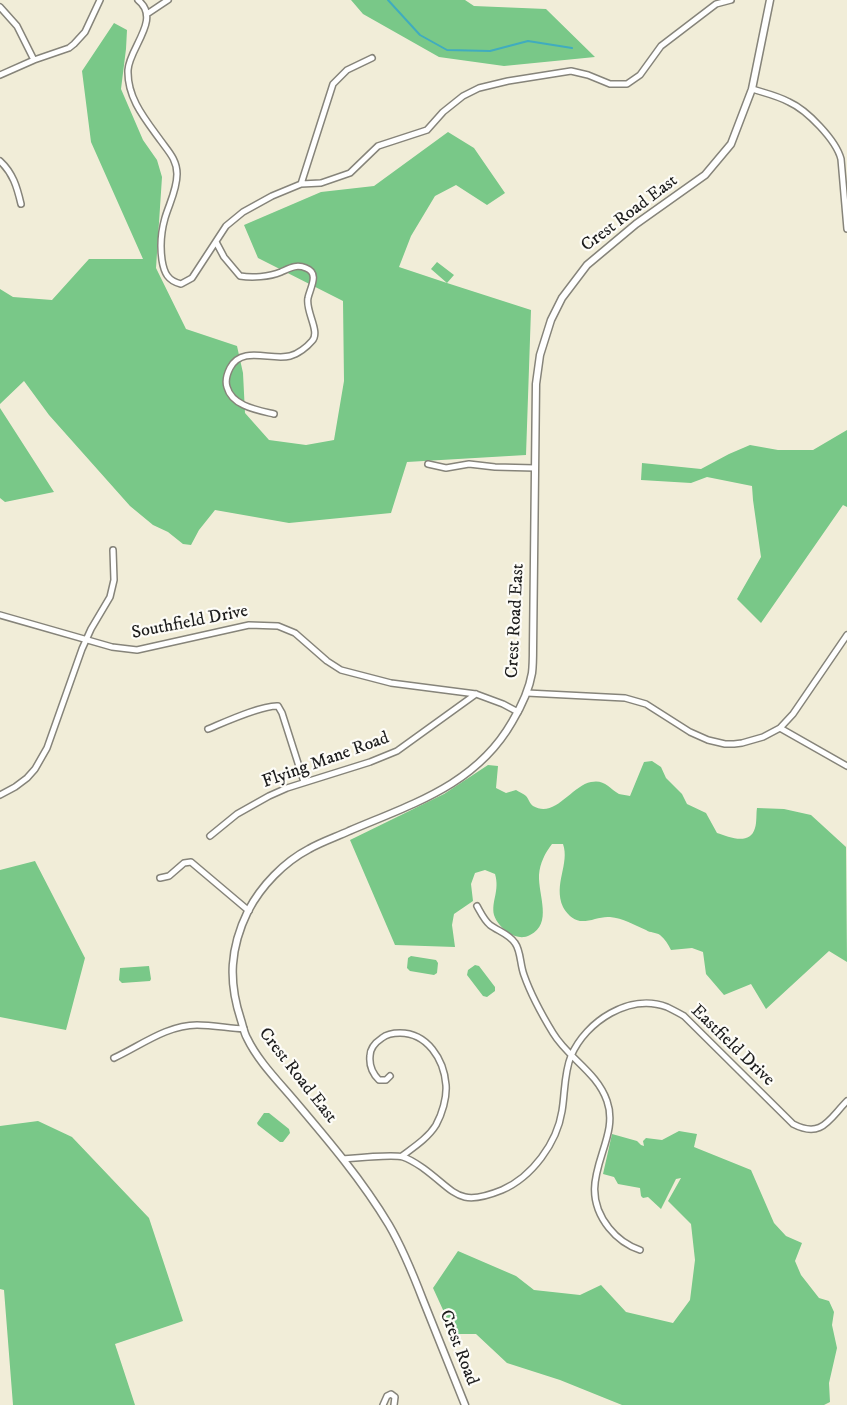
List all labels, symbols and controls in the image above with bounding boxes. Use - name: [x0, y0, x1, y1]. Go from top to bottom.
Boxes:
- street label: Crest Road East: [578, 171, 682, 257]
- street label: Crest Road East: [502, 563, 530, 679]
- street label: Southfield Drive: [130, 601, 250, 645]
- street label: Flying Mane Road: [260, 728, 392, 794]
- street label: Eastfield Drive: [686, 1001, 778, 1091]
- street label: Crest Road East: [253, 1024, 341, 1128]
- street label: Crest Road: [434, 1307, 482, 1389]

